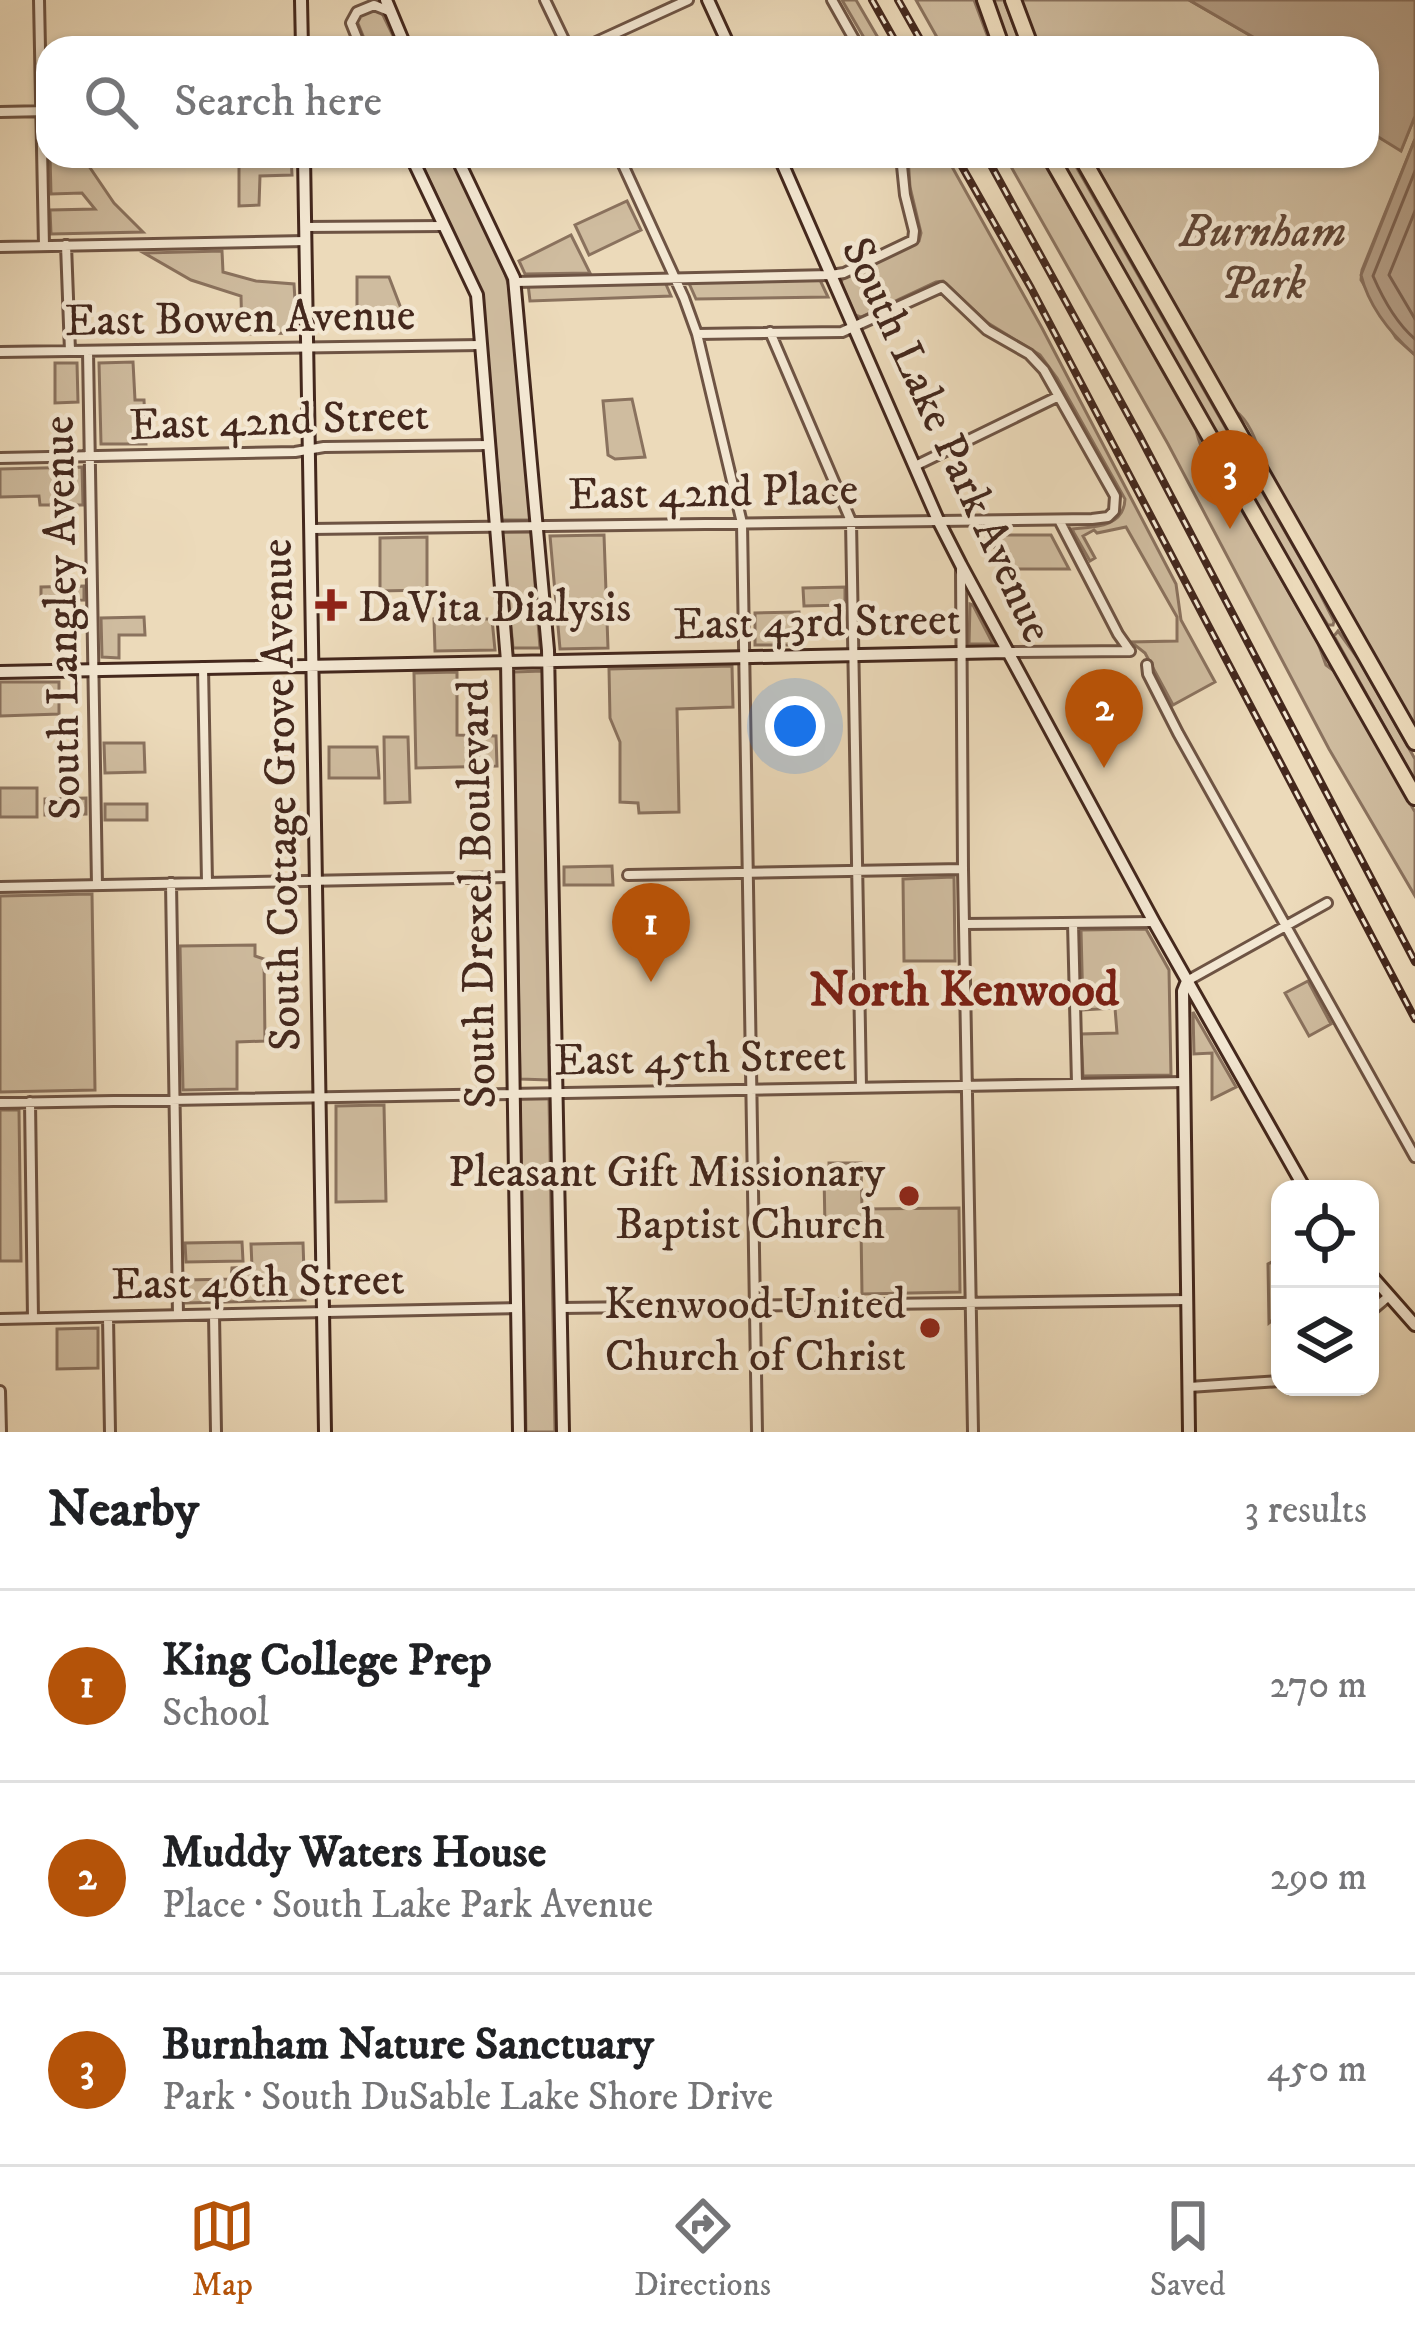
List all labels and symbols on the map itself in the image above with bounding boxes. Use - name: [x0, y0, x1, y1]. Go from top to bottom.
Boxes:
- park label: Burnham Park: [1178, 205, 1346, 313]
- street label: South Lake Park Avenue: [828, 229, 1065, 652]
- street label: East Bowen Avenue: [64, 288, 416, 350]
- street label: East 42nd Street: [128, 388, 430, 454]
- street label: South Langley Avenue: [31, 415, 95, 821]
- pin: 3: [1191, 430, 1269, 529]
- street label: East 42nd Place: [568, 462, 859, 524]
- street label: South Cottage Grove Avenue: [250, 538, 314, 1052]
- place label: DaVita Dialysis: [358, 580, 631, 636]
- marker: DaVita Dialysis: [315, 589, 347, 621]
- street label: East 43rd Street: [673, 592, 961, 654]
- pin: 2: [1065, 669, 1143, 768]
- street label: South Drexel Boulevard: [446, 678, 510, 1109]
- your location: [765, 696, 825, 756]
- pin: 1: [612, 883, 690, 982]
- district label: North Kenwood: [809, 961, 1120, 1021]
- street label: East 45th Street: [554, 1028, 847, 1090]
- place label: Pleasant Gift Missionary Baptist Church: [448, 1145, 886, 1253]
- marker: Pleasant Gift Missionary Baptist Church: [896, 1183, 922, 1209]
- street label: East 46th Street: [111, 1252, 405, 1314]
- place label: Kenwood United Church of Christ: [604, 1277, 907, 1385]
- marker: Kenwood United Church of Christ: [917, 1315, 943, 1341]

